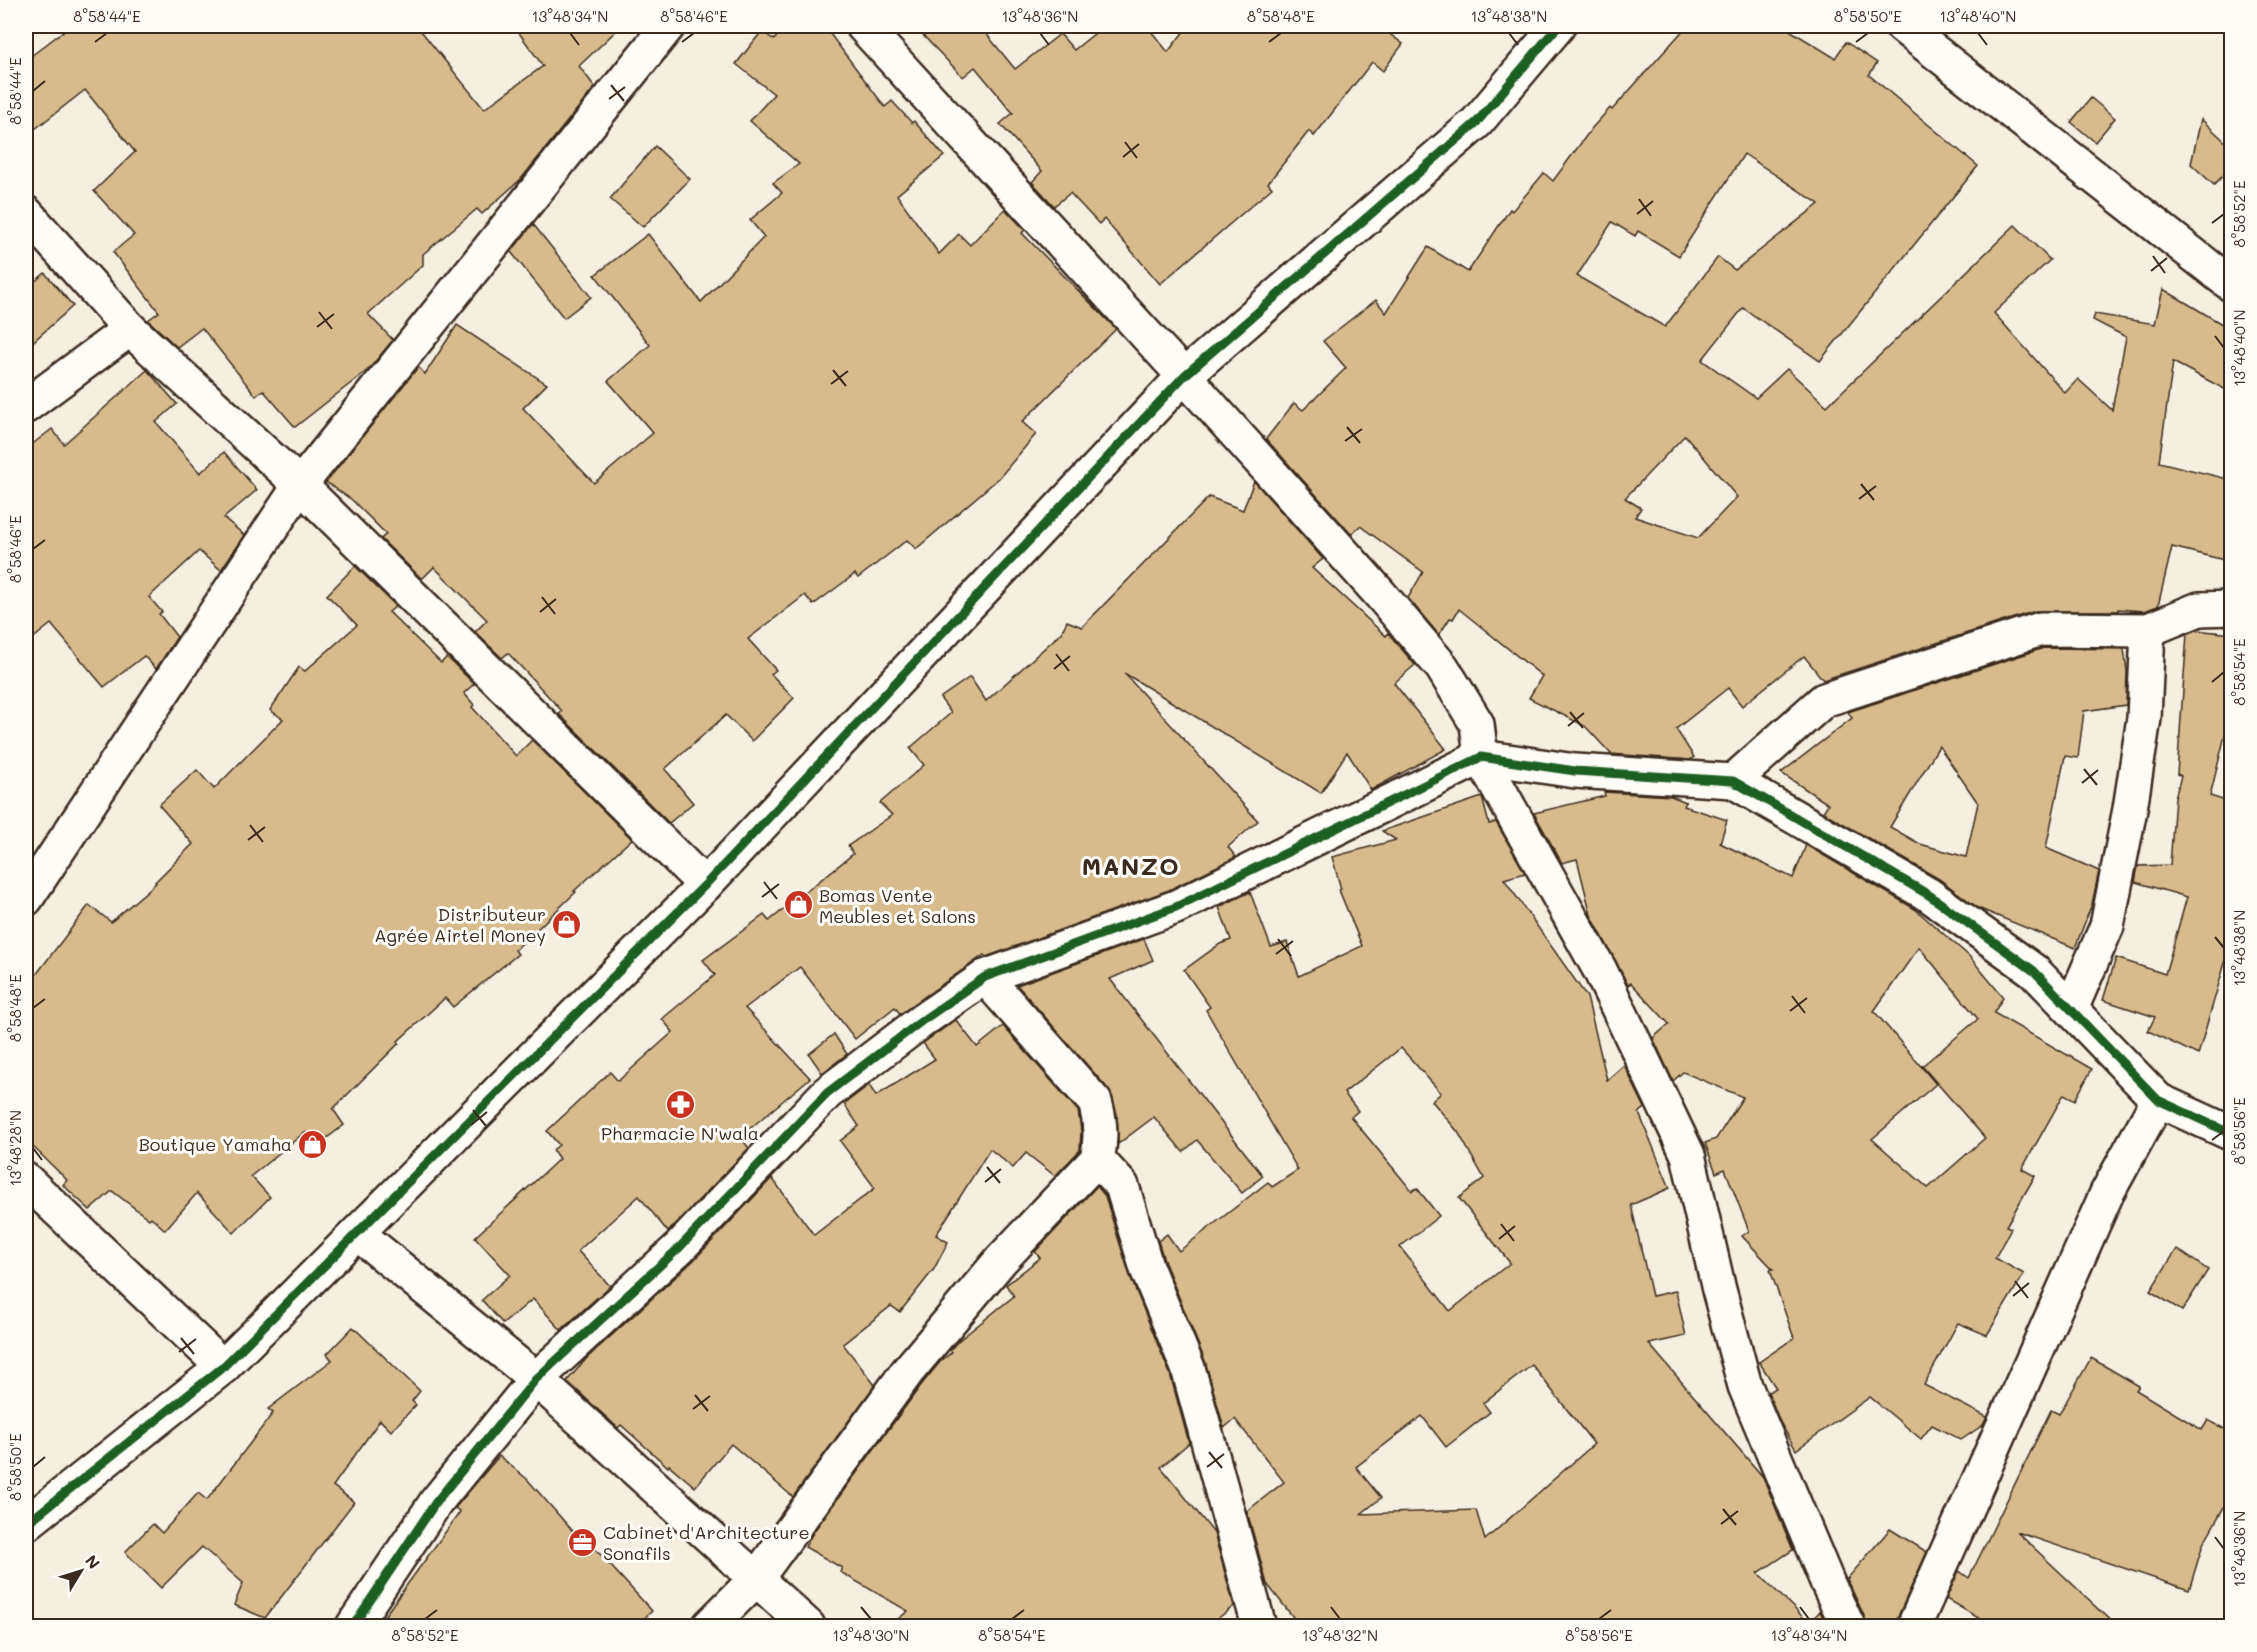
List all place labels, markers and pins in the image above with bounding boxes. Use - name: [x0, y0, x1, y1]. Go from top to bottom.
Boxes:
- place label: Bomas Vente Meubles et Salons: [819, 883, 976, 928]
- shop icon: Bomas Vente Meubles et Salons: [782, 889, 814, 921]
- place label: Distributeur Agrée Airtel Money: [374, 902, 546, 947]
- shop icon: Distributeur Agrée Airtel Money: [551, 908, 583, 940]
- pharmacy icon: Pharmacie N'wala: [664, 1088, 696, 1120]
- place label: Pharmacie N'wala: [601, 1121, 759, 1145]
- shop icon: Boutique Yamaha: [297, 1128, 329, 1160]
- place label: Boutique Yamaha: [139, 1132, 292, 1156]
- place label: Cabinet d'Architecture Sonafils: [603, 1520, 810, 1565]
- office icon: Cabinet d'Architecture Sonafils: [566, 1526, 598, 1558]

